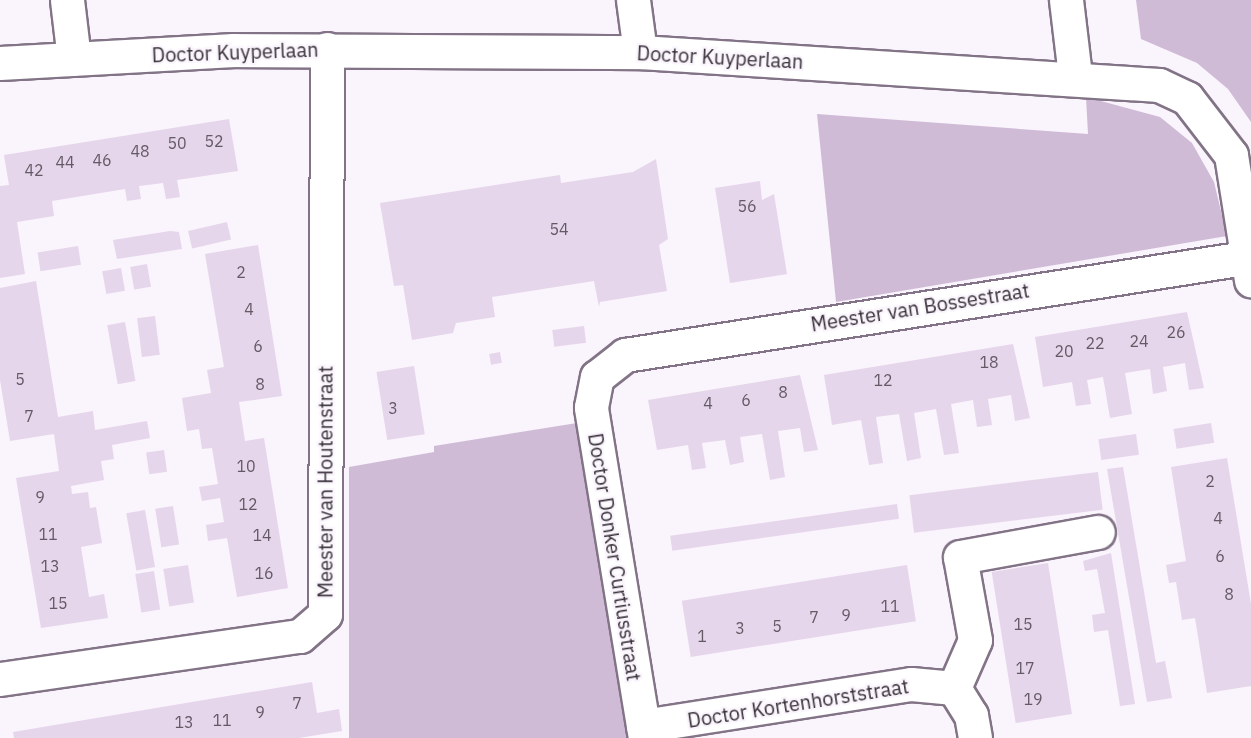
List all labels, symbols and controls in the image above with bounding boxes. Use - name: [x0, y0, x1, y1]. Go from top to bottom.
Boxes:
- street label: Doctor Kuyperlaan: [151, 37, 319, 67]
- street label: Doctor Kuyperlaan: [636, 41, 804, 73]
- house number: 52: [204, 131, 224, 151]
- house number: 50: [167, 133, 187, 153]
- house number: 48: [130, 141, 150, 161]
- house number: 46: [92, 150, 112, 170]
- house number: 44: [55, 152, 75, 172]
- house number: 42: [24, 160, 44, 180]
- house number: 56: [737, 196, 757, 216]
- house number: 54: [549, 219, 569, 239]
- house number: 2: [236, 262, 246, 282]
- street label: Meester van Bossestraat: [809, 278, 1031, 336]
- house number: 4: [244, 299, 254, 319]
- house number: 26: [1166, 322, 1186, 342]
- house number: 24: [1129, 331, 1149, 351]
- house number: 22: [1085, 333, 1105, 353]
- house number: 6: [253, 336, 263, 356]
- house number: 20: [1054, 341, 1074, 361]
- house number: 18: [979, 352, 999, 372]
- street label: Meester van Houtenstraat: [313, 366, 337, 598]
- house number: 5: [15, 369, 25, 389]
- house number: 12: [873, 370, 893, 390]
- house number: 8: [255, 374, 265, 394]
- house number: 8: [778, 382, 788, 402]
- house number: 6: [741, 390, 751, 410]
- house number: 4: [703, 393, 713, 413]
- house number: 3: [388, 398, 398, 418]
- house number: 7: [24, 406, 34, 426]
- street label: Doctor Donker Curtiusstraat: [584, 431, 646, 683]
- house number: 10: [236, 456, 256, 476]
- house number: 2: [1205, 471, 1215, 491]
- house number: 9: [35, 487, 45, 507]
- house number: 12: [238, 494, 258, 514]
- house number: 4: [1213, 508, 1223, 528]
- house number: 11: [38, 524, 58, 544]
- house number: 14: [252, 525, 272, 545]
- house number: 6: [1215, 546, 1225, 566]
- house number: 13: [40, 556, 60, 576]
- house number: 16: [254, 563, 274, 583]
- house number: 8: [1224, 584, 1234, 604]
- house number: 15: [48, 593, 68, 613]
- house number: 11: [880, 596, 900, 616]
- house number: 9: [841, 605, 851, 625]
- house number: 7: [809, 607, 819, 627]
- house number: 15: [1013, 614, 1033, 634]
- house number: 5: [772, 616, 782, 636]
- house number: 3: [735, 618, 745, 638]
- house number: 1: [697, 626, 707, 646]
- house number: 17: [1015, 658, 1035, 678]
- street label: Doctor Kortenhorststraat: [686, 674, 910, 732]
- house number: 19: [1023, 689, 1043, 709]
- house number: 7: [292, 693, 302, 713]
- house number: 9: [255, 702, 265, 722]
- house number: 11: [212, 710, 232, 730]
- house number: 13: [174, 712, 194, 732]

